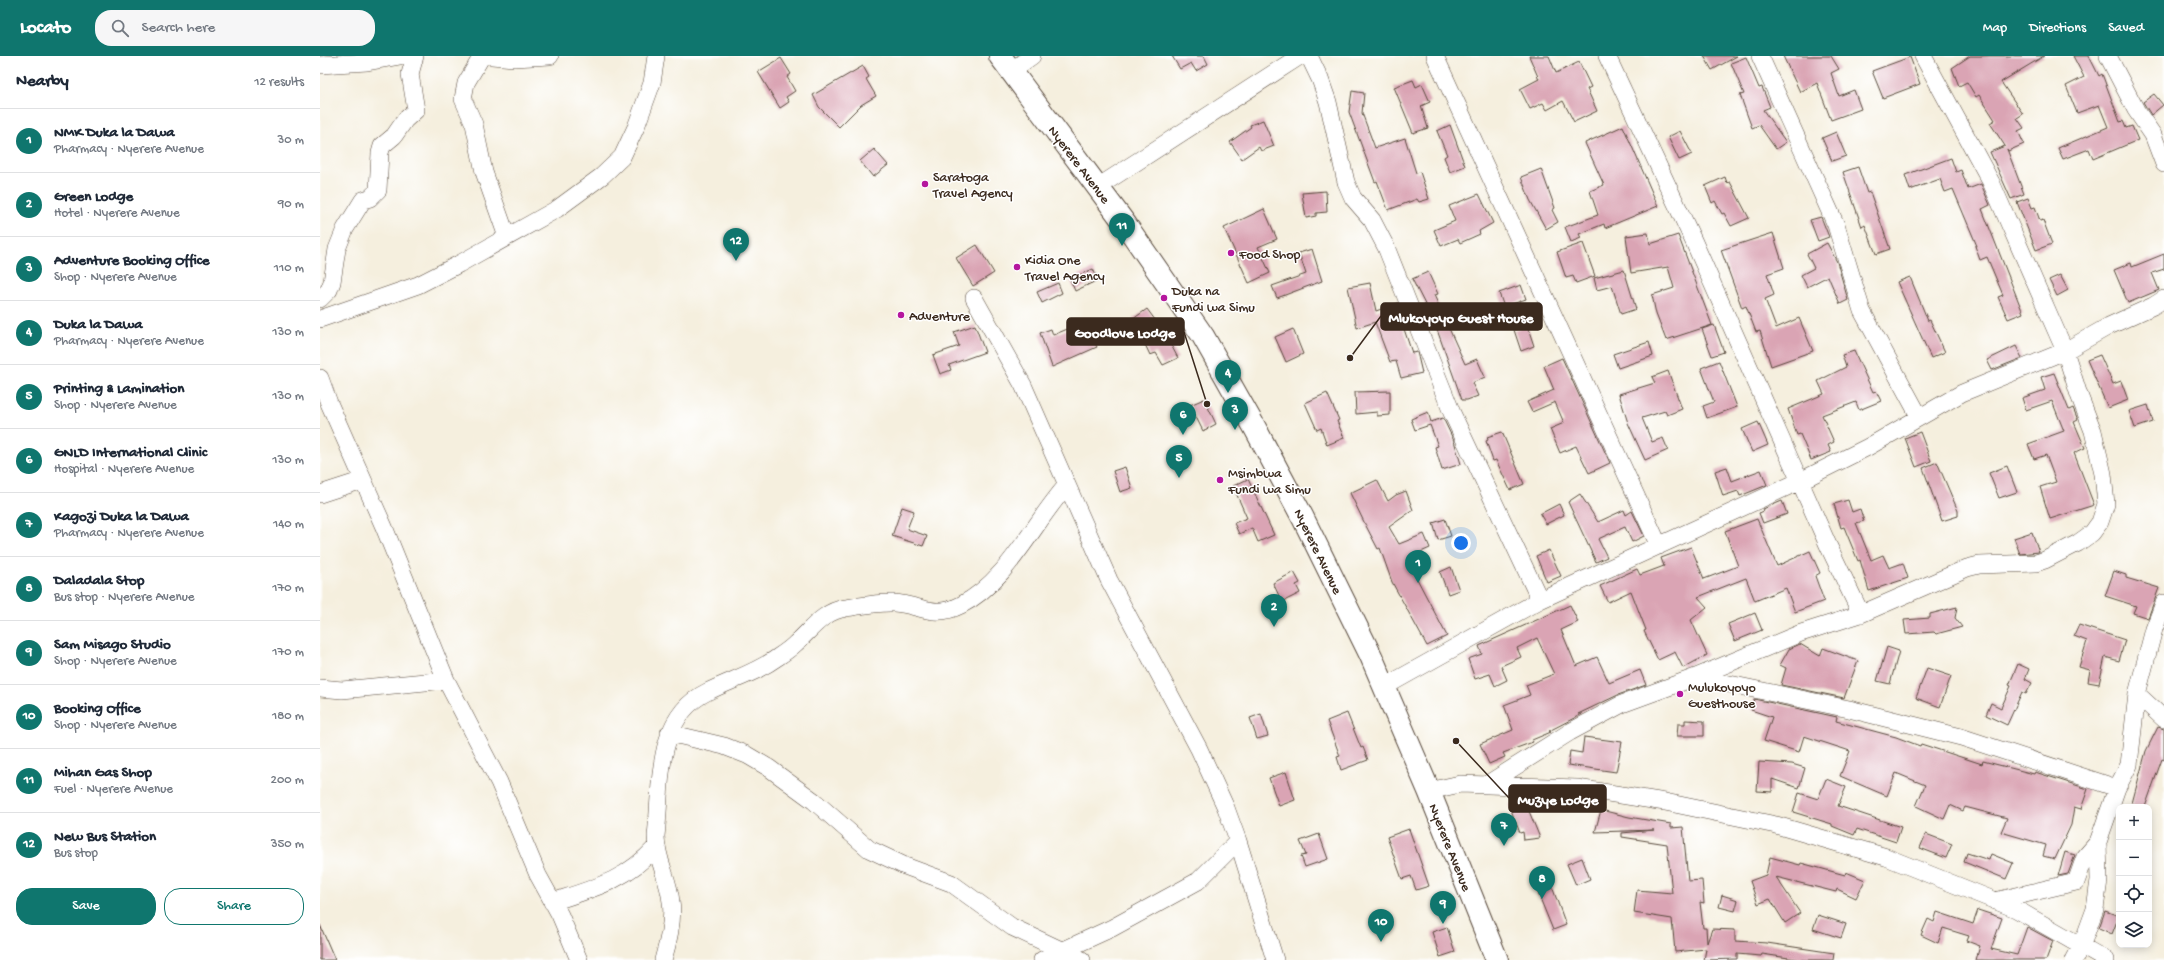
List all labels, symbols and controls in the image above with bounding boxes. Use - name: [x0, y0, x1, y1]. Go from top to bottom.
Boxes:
- search box: [95, 10, 375, 46]
- text: Locato: [20, 17, 71, 40]
- icon: search: [109, 17, 131, 39]
- text: Search here: [141, 19, 215, 37]
- text: Map: [1983, 20, 2007, 37]
- text: Directions: [2029, 20, 2086, 37]
- text: Saved: [2108, 20, 2144, 37]
- text: Nearby: [16, 72, 69, 92]
- text: 12 results: [254, 75, 304, 90]
- street label: Nyerere Avenue: [1043, 123, 1113, 208]
- text: NMK Duka la Dawa: [54, 124, 175, 142]
- text: 1: [26, 133, 32, 148]
- text: 30 m: [278, 133, 304, 148]
- text: Pharmacy · Nyerere Avenue: [54, 142, 204, 157]
- place label: Saratoga Travel Agency: [932, 170, 1013, 203]
- marker: Saratoga Travel Agency: [920, 179, 930, 189]
- text: Green Lodge: [54, 188, 133, 206]
- text: 2: [26, 197, 32, 212]
- text: 90 m: [278, 197, 304, 212]
- text: Hotel · Nyerere Avenue: [54, 206, 180, 221]
- pin: 11: [1109, 213, 1135, 246]
- pin: 12: [723, 228, 749, 261]
- place label: Food Shop: [1238, 247, 1301, 264]
- marker: Food Shop: [1226, 248, 1236, 258]
- text: Adventure Booking Office: [54, 252, 210, 270]
- place label: Kidia One Travel Agency: [1024, 253, 1105, 286]
- text: 3: [26, 261, 32, 276]
- text: 110 m: [274, 261, 304, 276]
- marker: Kidia One Travel Agency: [1012, 262, 1022, 272]
- text: Shop · Nyerere Avenue: [54, 270, 177, 285]
- place label: Duka na Fundi wa Simu: [1171, 284, 1255, 317]
- marker: Duka na Fundi wa Simu: [1159, 293, 1169, 303]
- callout: Mlukoyoyo Guest House: [1381, 303, 1542, 330]
- place label: Adventure: [909, 309, 971, 326]
- marker: Adventure: [896, 310, 906, 320]
- text: Mlukoyoyo Guest House: [1388, 310, 1535, 328]
- text: Duka la Dawa: [54, 316, 143, 334]
- callout: Goodlove Lodge: [1067, 318, 1184, 345]
- text: 4: [26, 325, 32, 340]
- text: 130 m: [272, 325, 304, 340]
- text: Goodlove Lodge: [1074, 325, 1177, 343]
- text: Pharmacy · Nyerere Avenue: [54, 334, 204, 349]
- pin: 4: [1215, 360, 1241, 393]
- text: Printing & Lamination: [54, 380, 184, 398]
- text: 5: [26, 389, 32, 404]
- text: 130 m: [272, 389, 304, 404]
- pin: 3: [1222, 397, 1248, 430]
- text: Shop · Nyerere Avenue: [54, 398, 177, 413]
- pin: 6: [1170, 402, 1196, 435]
- text: GNLD International Clinic: [54, 444, 207, 462]
- pin: 5: [1166, 445, 1192, 478]
- text: 6: [26, 453, 32, 468]
- text: 130 m: [272, 453, 304, 468]
- text: Hospital · Nyerere Avenue: [54, 462, 194, 477]
- place label: Msimbwa Fundi wa Simu: [1227, 466, 1311, 499]
- marker: Msimbwa Fundi wa Simu: [1215, 475, 1225, 485]
- street label: Nyerere Avenue: [1289, 507, 1345, 598]
- text: Kagozi Duka la Dawa: [54, 508, 189, 526]
- text: 7: [26, 517, 32, 532]
- text: 140 m: [273, 517, 304, 532]
- text: Pharmacy · Nyerere Avenue: [54, 526, 204, 541]
- your location: [1451, 533, 1471, 553]
- pin: 1: [1405, 550, 1431, 583]
- text: Daladala Stop: [54, 572, 144, 590]
- text: 8: [25, 581, 33, 596]
- text: 170 m: [272, 581, 304, 596]
- text: Bus stop · Nyerere Avenue: [54, 590, 194, 605]
- pin: 2: [1261, 594, 1287, 627]
- text: Sam Misago Studio: [54, 636, 171, 654]
- text: 9: [26, 645, 32, 660]
- text: 170 m: [272, 645, 304, 660]
- text: Shop · Nyerere Avenue: [54, 654, 177, 669]
- place label: Mulukoyoyo Guesthouse: [1688, 680, 1756, 713]
- marker: Mulukoyoyo Guesthouse: [1675, 689, 1685, 699]
- text: Booking Office: [54, 700, 141, 718]
- text: 10: [23, 709, 35, 724]
- text: 180 m: [272, 709, 304, 724]
- text: Shop · Nyerere Avenue: [54, 718, 177, 733]
- text: Mihan Gas Shop: [54, 764, 152, 782]
- text: 11: [24, 773, 34, 788]
- text: 200 m: [271, 773, 304, 788]
- text: Fuel · Nyerere Avenue: [54, 782, 173, 797]
- callout: Muzye Lodge: [1509, 785, 1606, 812]
- text: Muzye Lodge: [1517, 792, 1600, 810]
- street label: Nyerere Avenue: [1423, 802, 1474, 895]
- map controls: [2116, 804, 2152, 948]
- button: +: [2116, 804, 2152, 840]
- pin: 7: [1491, 813, 1517, 846]
- text: New Bus Station: [54, 828, 156, 846]
- text: 12: [23, 837, 35, 852]
- text: 350 m: [271, 837, 304, 852]
- button: −: [2116, 840, 2152, 876]
- text: Bus stop: [54, 846, 98, 861]
- pin: 8: [1529, 866, 1555, 899]
- button: locate: [2116, 876, 2152, 912]
- button: Save: [16, 888, 156, 925]
- button: Share: [164, 888, 304, 925]
- pin: 9: [1430, 891, 1456, 924]
- pin: 10: [1368, 909, 1394, 942]
- button: layers: [2116, 912, 2152, 948]

